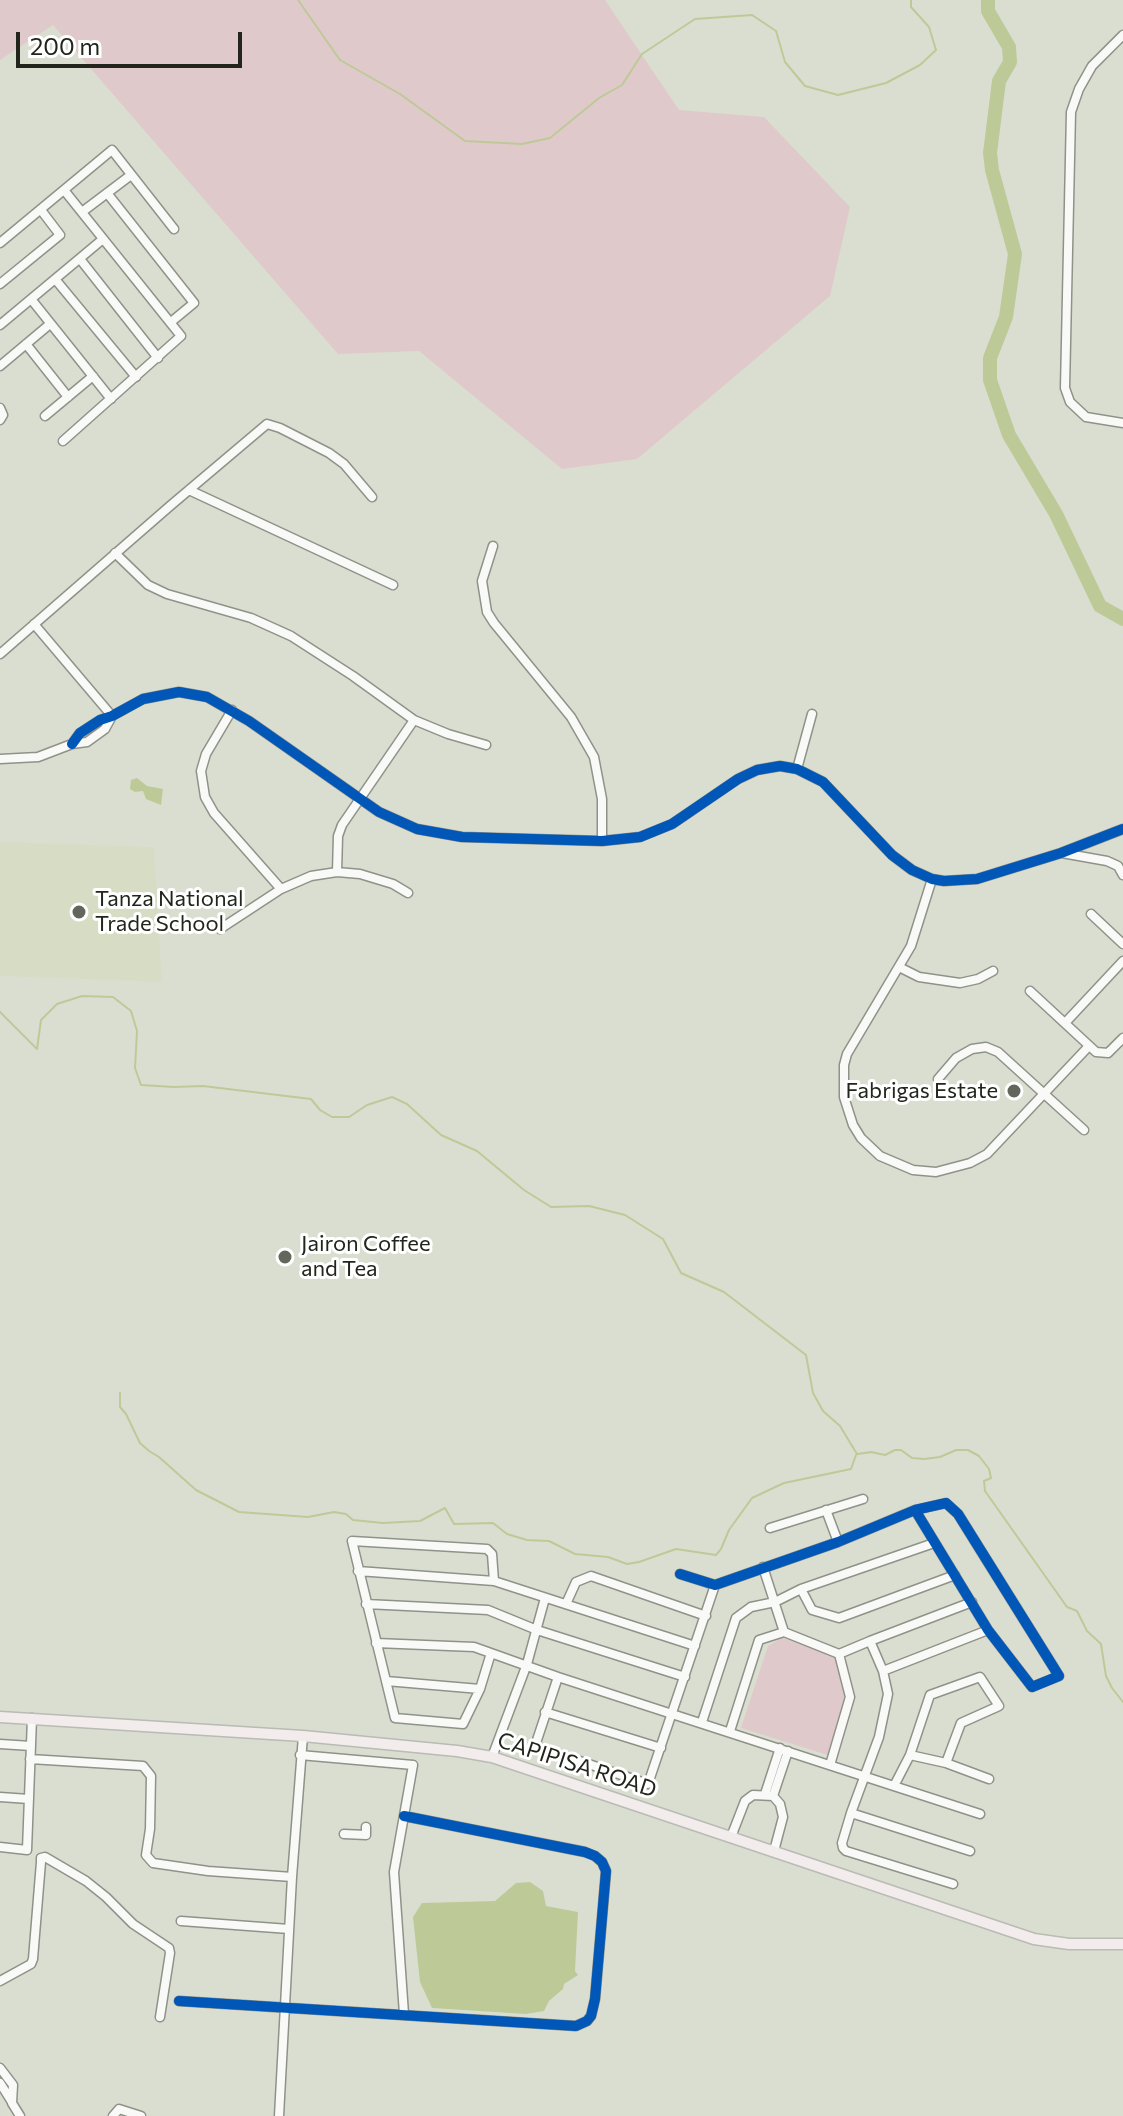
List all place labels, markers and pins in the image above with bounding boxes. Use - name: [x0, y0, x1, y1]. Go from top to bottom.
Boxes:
- place label: Tanza National Trade School: [95, 886, 244, 938]
- marker: Tanza National Trade School: [70, 903, 88, 921]
- place label: Fabrigas Estate: [845, 1078, 998, 1104]
- marker: Fabrigas Estate: [1005, 1082, 1023, 1100]
- place label: Jairon Coffee and Tea: [301, 1231, 431, 1282]
- marker: Jairon Coffee and Tea: [276, 1248, 294, 1266]

